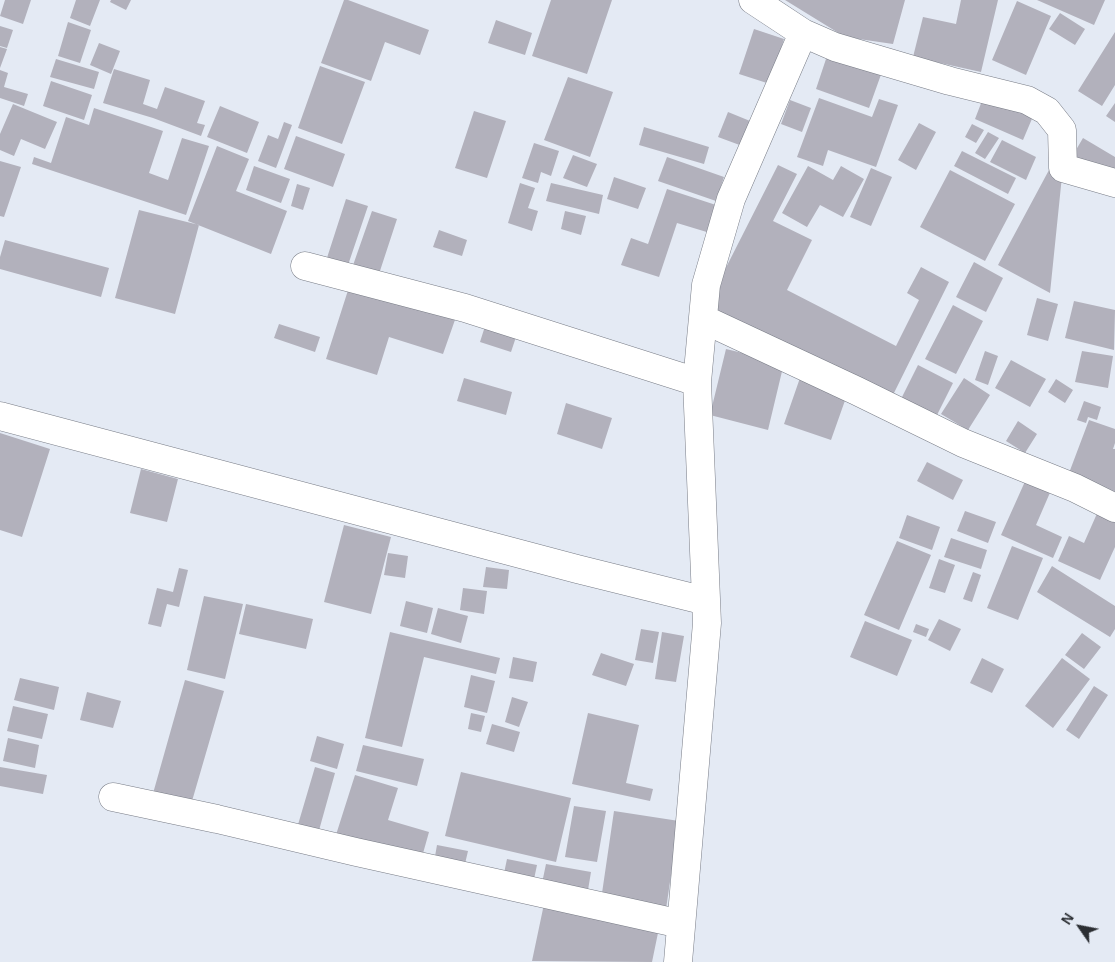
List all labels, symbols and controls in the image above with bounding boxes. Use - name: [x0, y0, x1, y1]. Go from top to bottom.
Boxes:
- north arrow: [1055, 902, 1105, 952]
- text: N: [1058, 910, 1077, 927]

